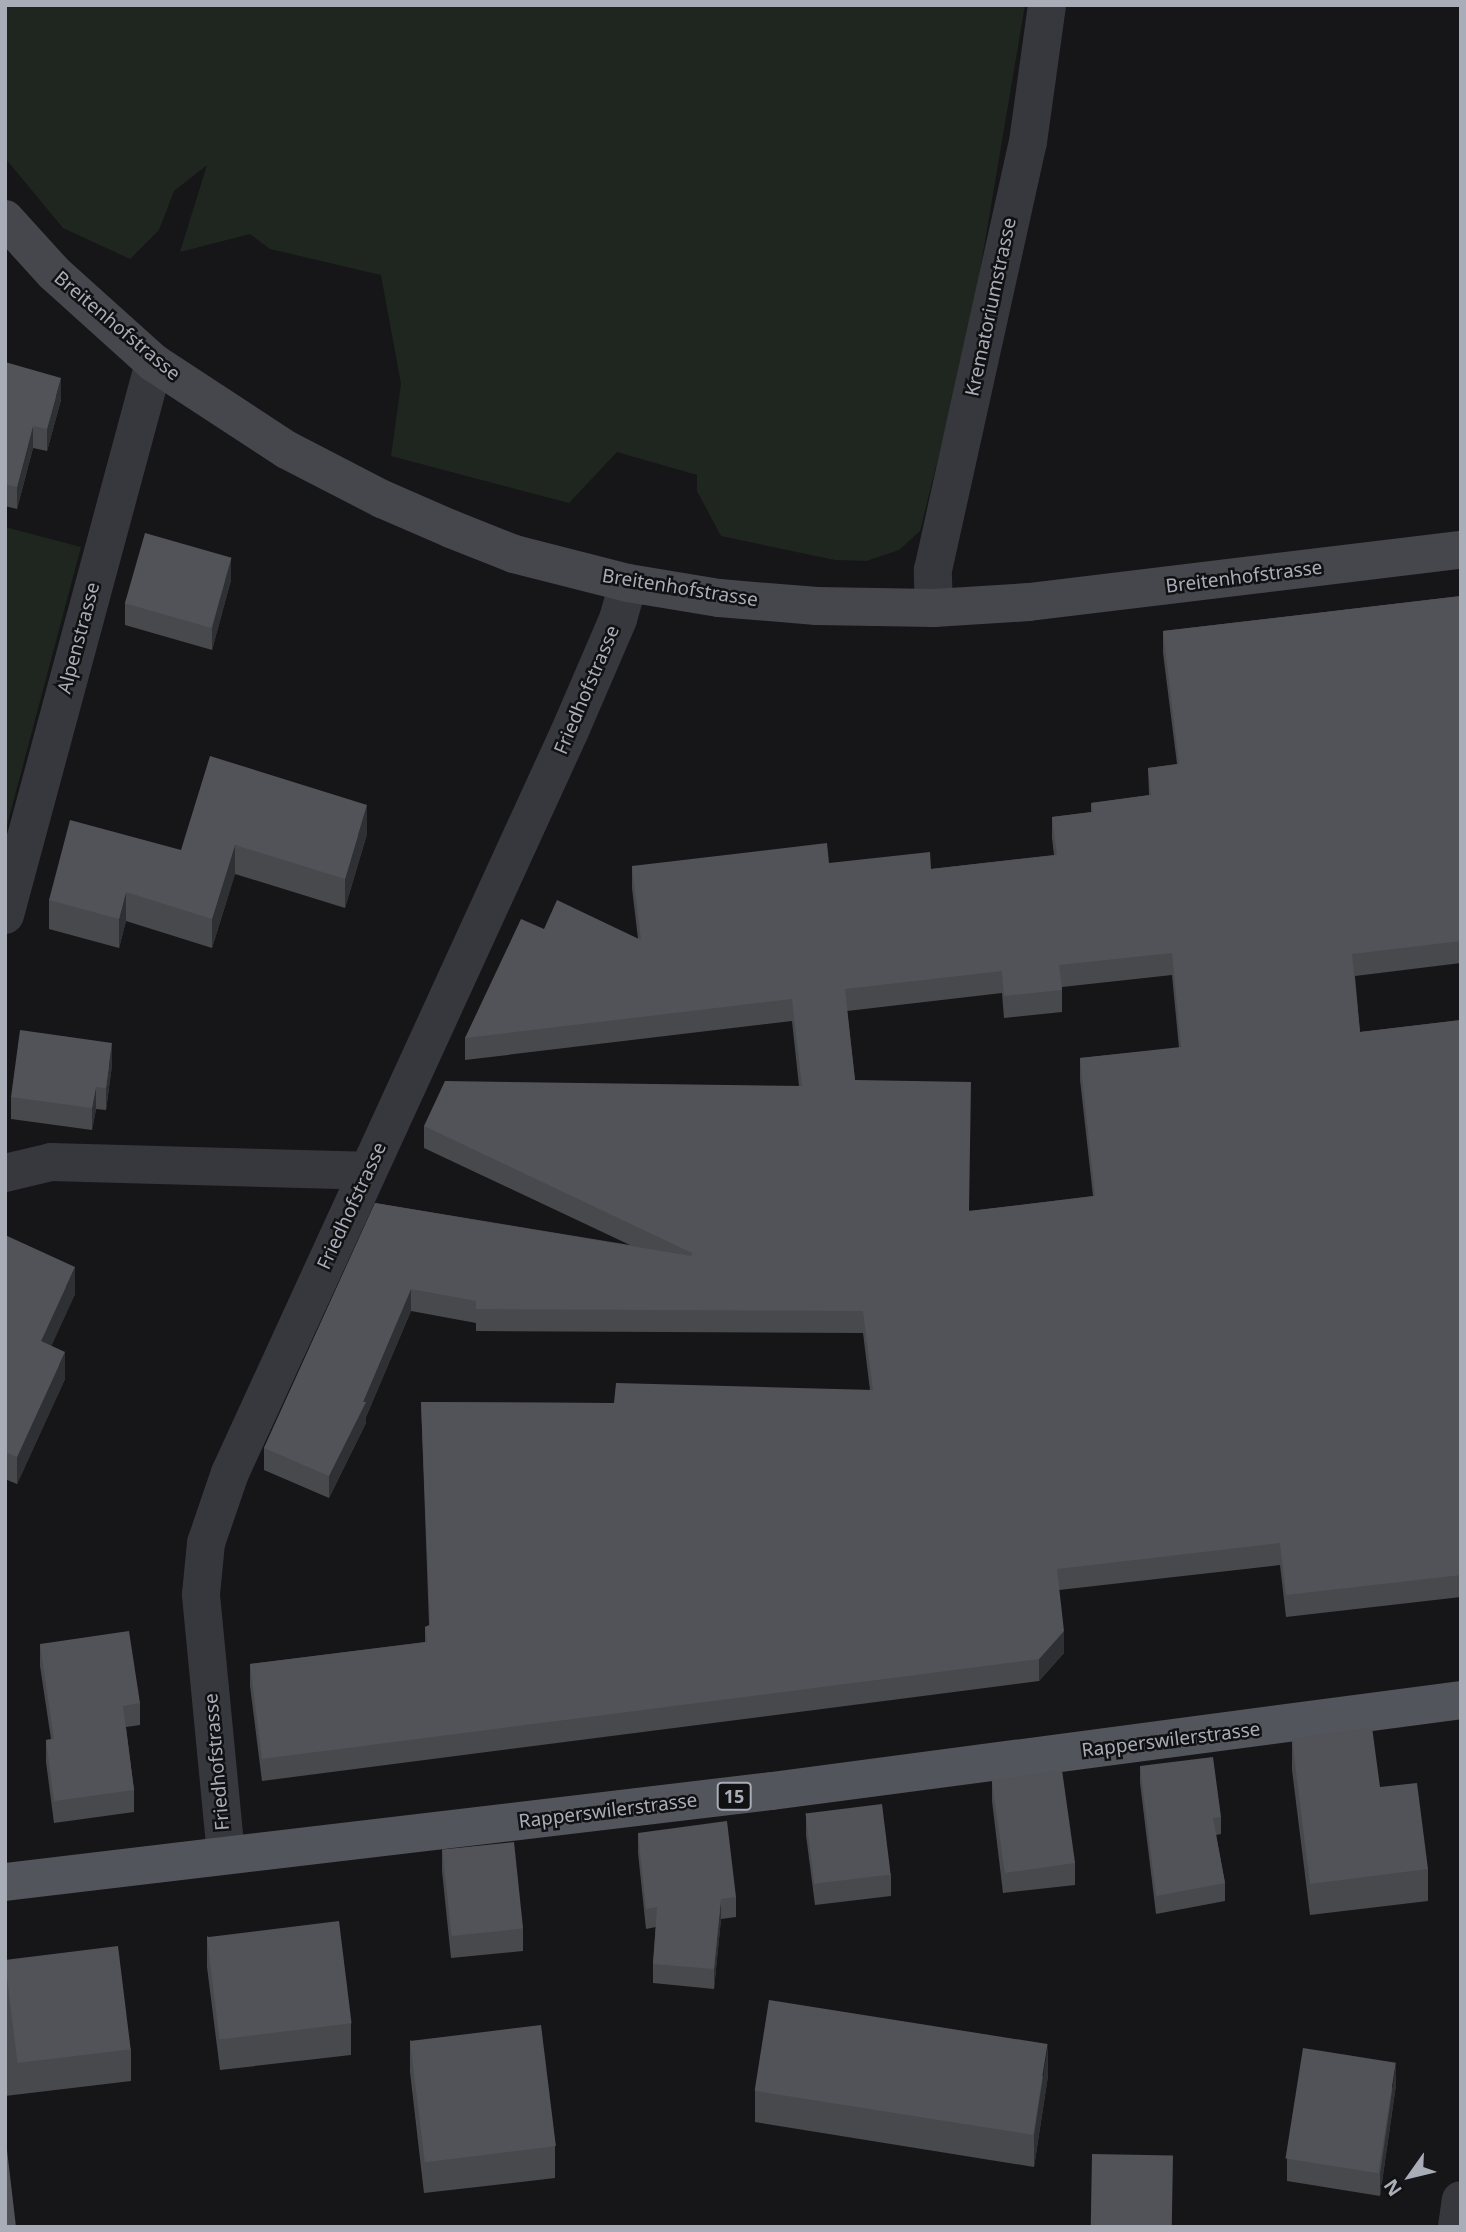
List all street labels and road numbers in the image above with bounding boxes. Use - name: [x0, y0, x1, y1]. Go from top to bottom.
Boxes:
- street label: Krematoriumstrasse: [961, 216, 1021, 398]
- street label: Breitenhofstrasse: [49, 267, 185, 385]
- street label: Breitenhofstrasse: [1164, 556, 1324, 598]
- street label: Breitenhofstrasse: [600, 564, 760, 612]
- street label: Alpenstrasse: [53, 580, 105, 696]
- street label: Friedhofstrasse: [550, 622, 624, 758]
- street label: Friedhofstrasse: [313, 1139, 391, 1273]
- street label: Friedhofstrasse: [200, 1692, 234, 1832]
- street label: Rapperswilerstrasse: [1080, 1718, 1262, 1762]
- road number: 15: [716, 1781, 752, 1810]
- street label: Rapperswilerstrasse: [517, 1789, 699, 1833]

